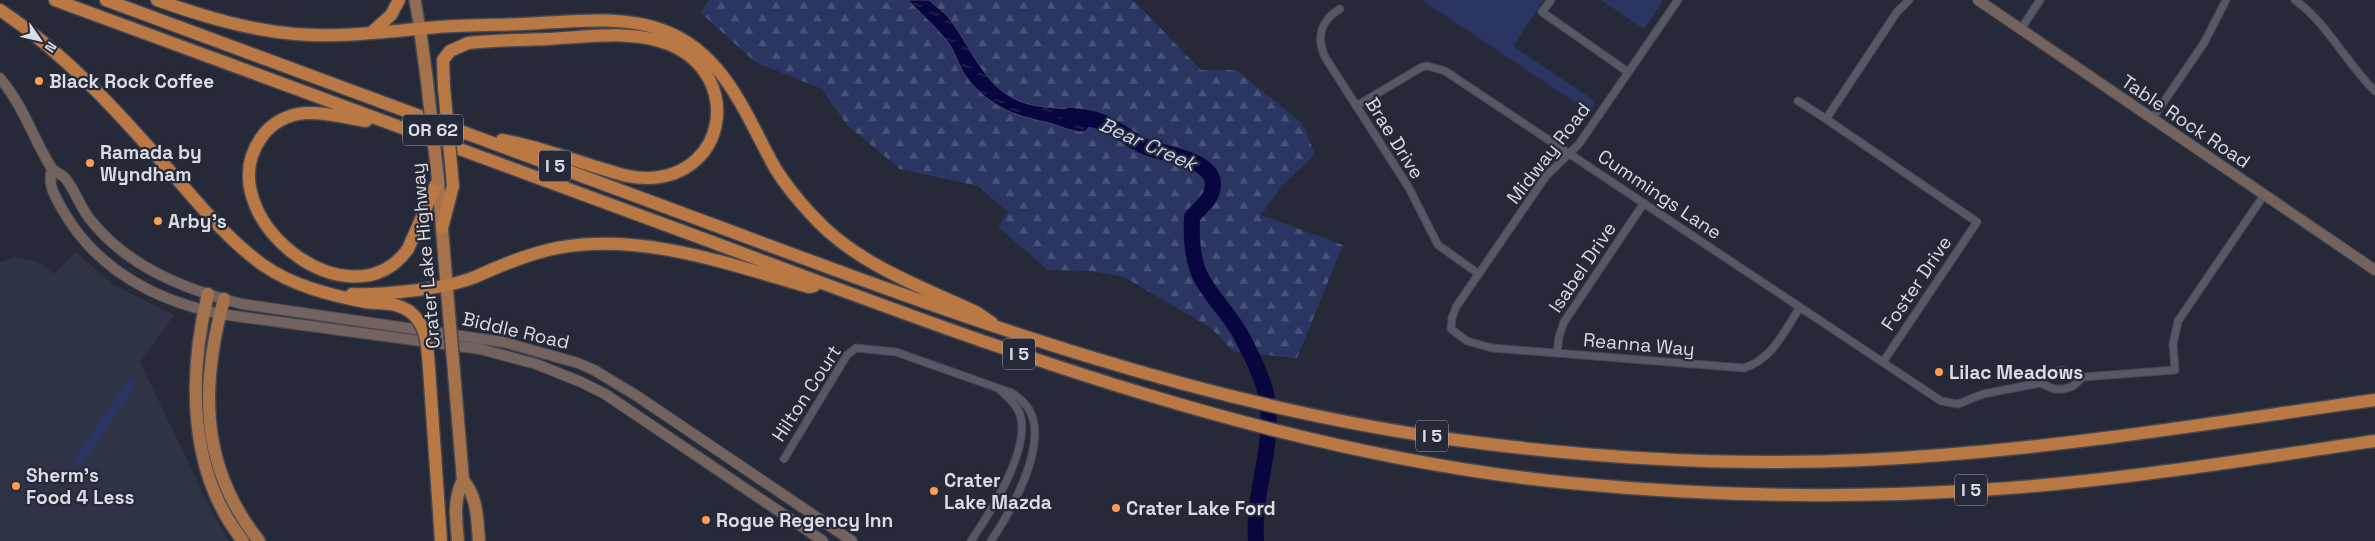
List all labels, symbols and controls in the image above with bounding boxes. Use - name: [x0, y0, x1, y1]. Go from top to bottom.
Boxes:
- north arrow: [15, 15, 65, 65]
- text: N: [41, 38, 61, 56]
- place label: Black Rock Coffee: [49, 69, 214, 94]
- street label: Table Rock Road: [2116, 69, 2255, 174]
- marker: Black Rock Coffee: [33, 75, 45, 87]
- street label: Brae Drive: [1360, 93, 1429, 184]
- street label: Midway Road: [1501, 97, 1596, 209]
- water label: Bear Creek: [1095, 111, 1203, 178]
- road number: OR 62: [403, 114, 463, 146]
- place label: Ramada by Wyndham: [100, 140, 202, 187]
- street label: Cummings Lane: [1593, 144, 1726, 245]
- road number: I 5: [539, 150, 571, 182]
- marker: Ramada by Wyndham: [84, 157, 96, 169]
- street label: Crater Lake Highway: [405, 162, 446, 350]
- place label: Arby's: [168, 209, 227, 234]
- marker: Arby's: [152, 215, 164, 227]
- street label: Isabel Drive: [1543, 217, 1622, 317]
- street label: Foster Drive: [1876, 231, 1957, 335]
- street label: Biddle Road: [460, 306, 572, 355]
- street label: Reanna Way: [1582, 327, 1696, 362]
- road number: I 5: [1003, 338, 1035, 369]
- street label: Hilton Court: [766, 340, 847, 446]
- place label: Lilac Meadows: [1949, 360, 2083, 385]
- marker: Lilac Meadows: [1933, 366, 1945, 378]
- road number: I 5: [1416, 421, 1448, 452]
- place label: Sherm's Food 4 Less: [26, 463, 134, 510]
- place label: Crater Lake Mazda: [944, 468, 1052, 515]
- road number: I 5: [1955, 474, 1987, 506]
- marker: Sherm's Food 4 Less: [10, 480, 22, 492]
- marker: Crater Lake Mazda: [928, 485, 940, 497]
- place label: Crater Lake Ford: [1126, 496, 1276, 521]
- marker: Crater Lake Ford: [1110, 502, 1122, 514]
- place label: Rogue Regency Inn: [716, 508, 893, 533]
- marker: Rogue Regency Inn: [700, 514, 712, 526]

